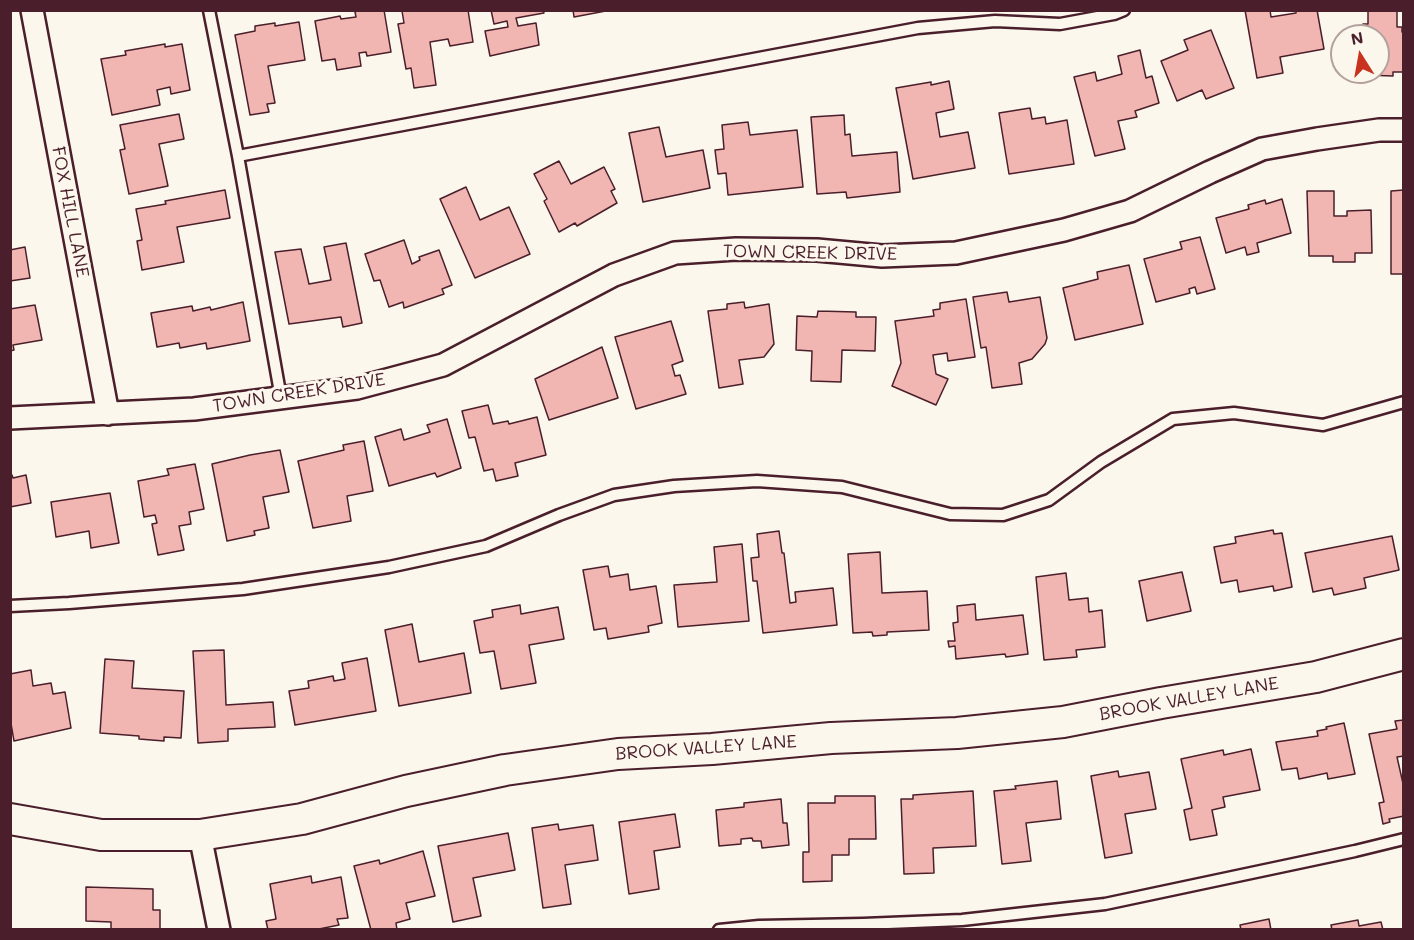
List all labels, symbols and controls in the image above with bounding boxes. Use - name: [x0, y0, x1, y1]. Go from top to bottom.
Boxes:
- north arrow: [1330, 24, 1390, 84]
- text: N: [1349, 26, 1365, 49]
- street label: FOX HILL LANE: [47, 145, 93, 279]
- street label: TOWN CREEK DRIVE: [723, 241, 897, 265]
- street label: TOWN CREEK DRIVE: [211, 369, 387, 417]
- street label: BROOK VALLEY LANE: [1098, 673, 1280, 725]
- street label: BROOK VALLEY LANE: [615, 731, 797, 765]

